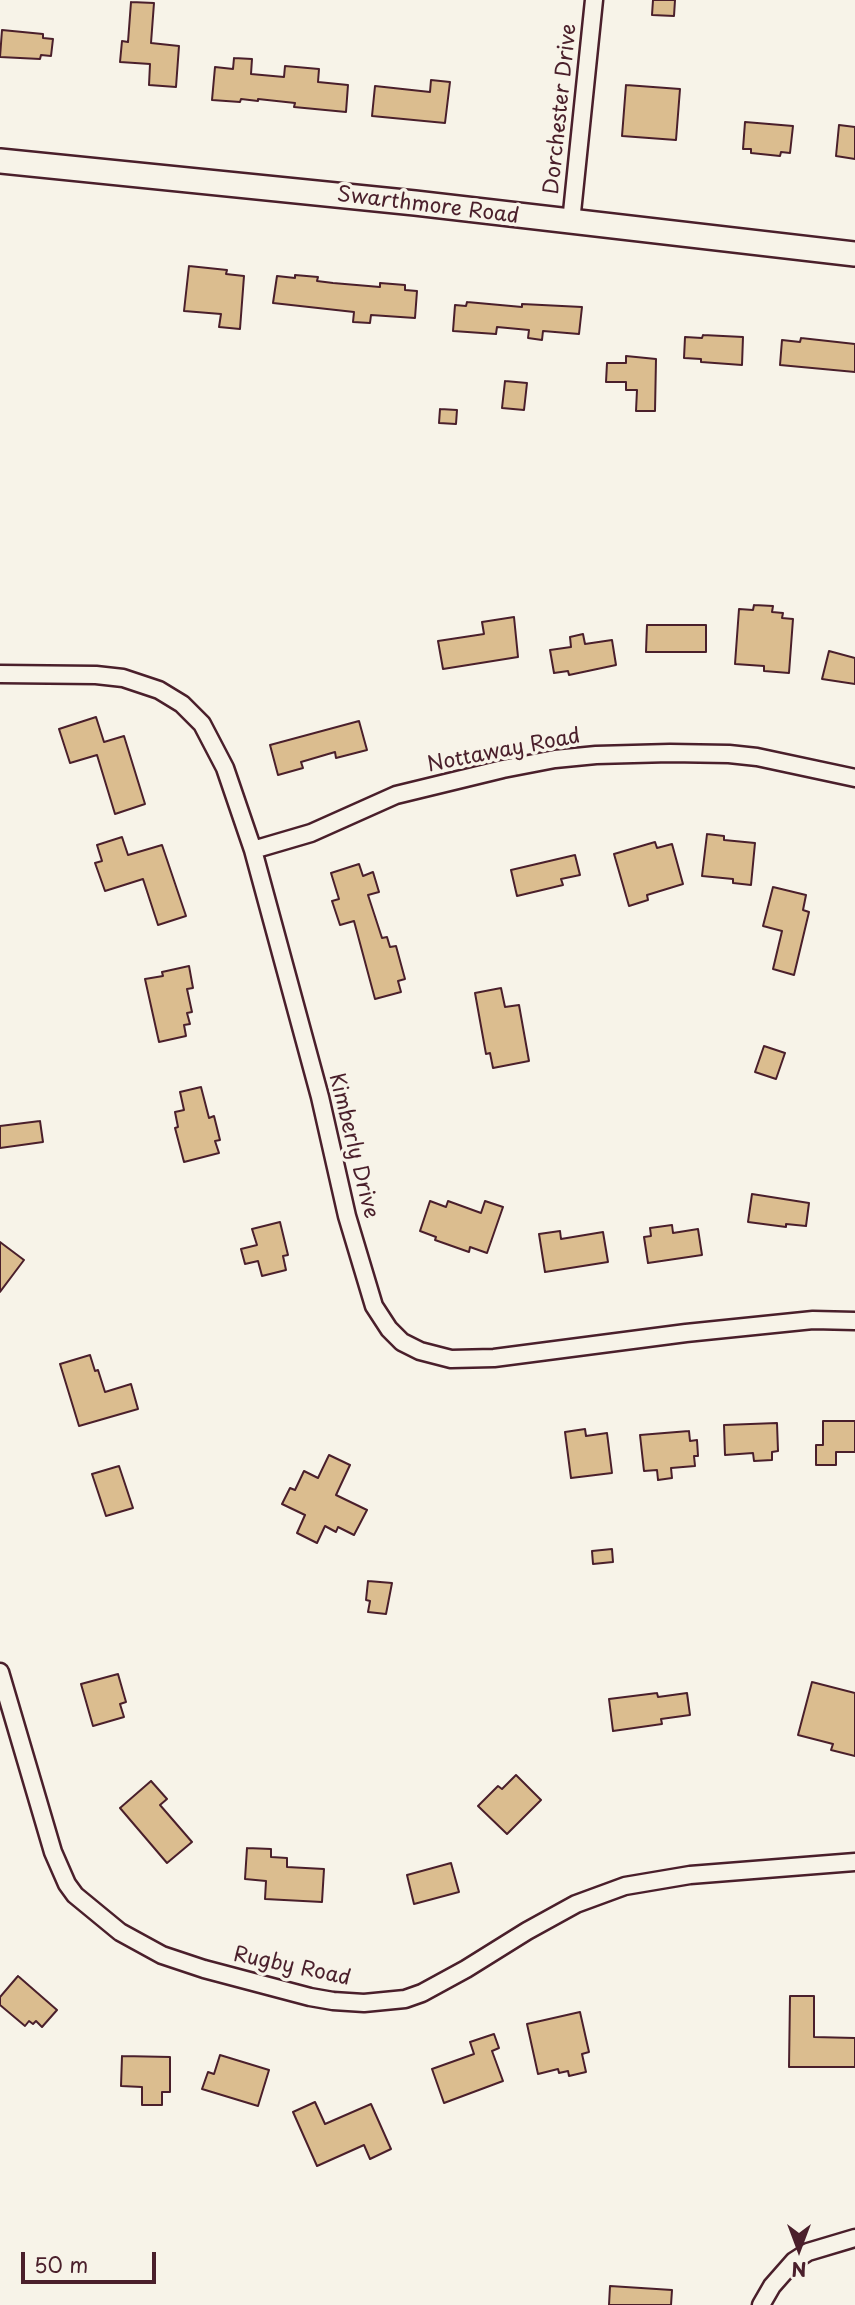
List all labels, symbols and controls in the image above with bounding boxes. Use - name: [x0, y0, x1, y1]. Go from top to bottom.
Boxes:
- street label: Dorchester Drive: [540, 22, 582, 196]
- street label: Swarthmore Road: [336, 182, 520, 230]
- street label: Nottaway Road: [425, 724, 583, 778]
- street label: Kimberly Drive: [323, 1071, 383, 1221]
- street label: Rugby Road: [231, 1942, 353, 1992]
- north arrow: [764, 2214, 834, 2284]
- scale bar: [24, 2238, 159, 2282]
- text: 50 m: [34, 2248, 88, 2280]
- text: N: [791, 2256, 807, 2284]

